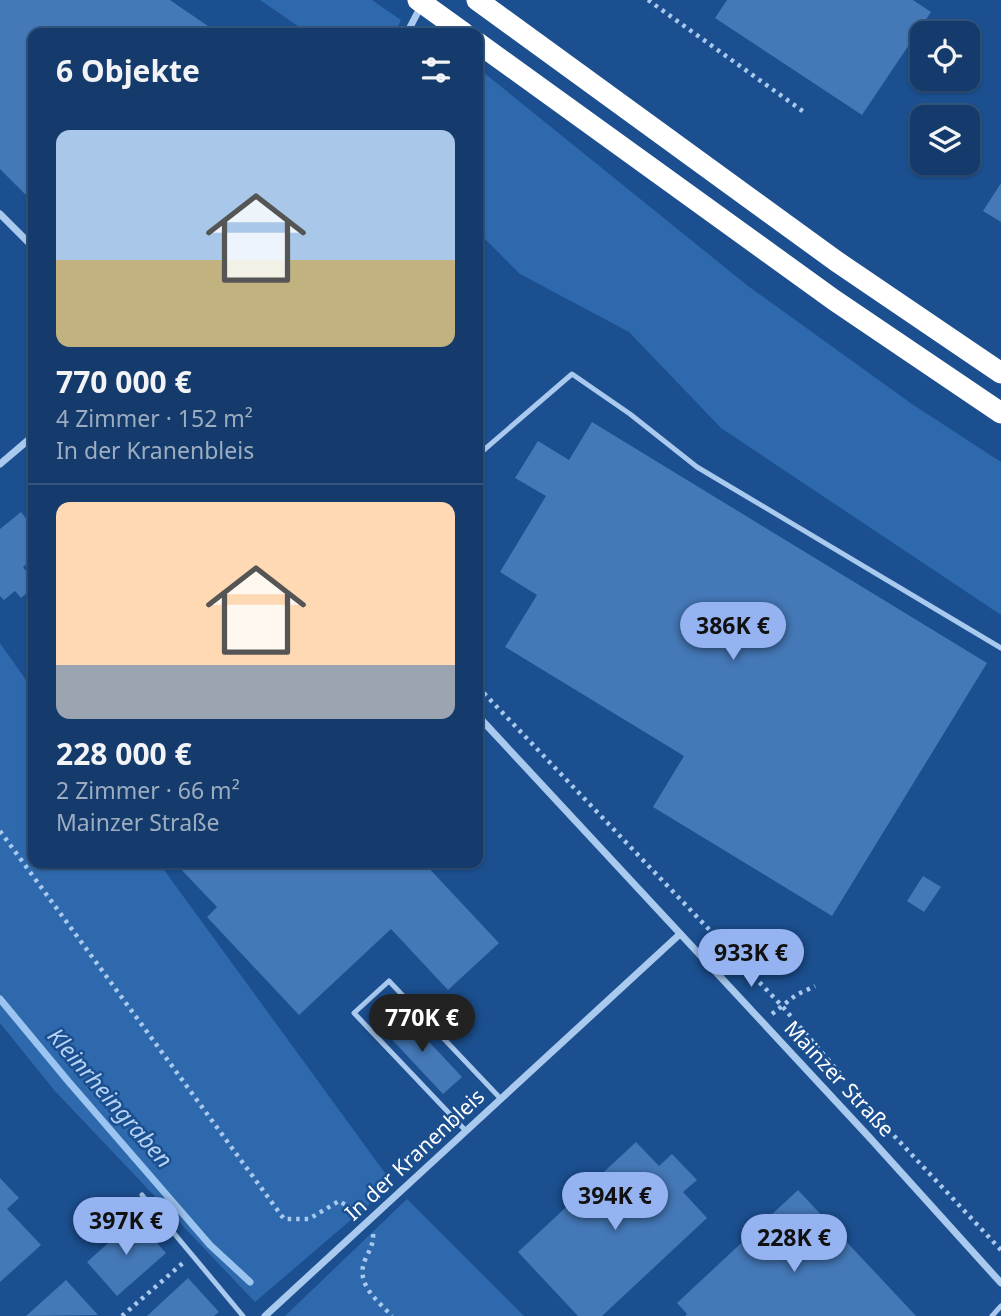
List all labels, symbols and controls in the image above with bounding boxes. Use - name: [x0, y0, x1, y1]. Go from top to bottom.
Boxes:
- map controls: [910, 21, 980, 175]
- button: locate: [910, 21, 980, 91]
- text: 6 Objekte: [56, 50, 200, 91]
- icon: filters: [417, 51, 455, 89]
- button: layers: [910, 105, 980, 175]
- icon: home: [193, 175, 319, 301]
- text: 770 000 €: [56, 361, 192, 402]
- text: 4 Zimmer · 152 m²: [56, 402, 253, 434]
- text: In der Kranenbleis: [56, 434, 254, 466]
- icon: home: [193, 547, 319, 673]
- pin: 386K €: [676, 602, 790, 662]
- text: 386K €: [696, 609, 770, 641]
- text: 228 000 €: [56, 733, 192, 774]
- text: 2 Zimmer · 66 m²: [56, 774, 240, 806]
- text: Mainzer Straße: [56, 806, 220, 838]
- pin: 933K €: [694, 930, 808, 989]
- text: 933K €: [714, 936, 788, 968]
- pin: 770K €: [365, 995, 479, 1054]
- text: 770K €: [385, 1001, 459, 1033]
- street label: Mainzer Straße: [779, 1014, 901, 1142]
- water label: Kleinrheingraben: [41, 1020, 181, 1174]
- street label: In der Kranenbleis: [339, 1082, 490, 1226]
- pin: 394K €: [558, 1172, 672, 1232]
- text: 394K €: [578, 1179, 652, 1211]
- pin: 397K €: [69, 1198, 183, 1257]
- text: 397K €: [89, 1204, 163, 1236]
- pin: 228K €: [737, 1214, 851, 1274]
- text: 228K €: [757, 1221, 831, 1253]

